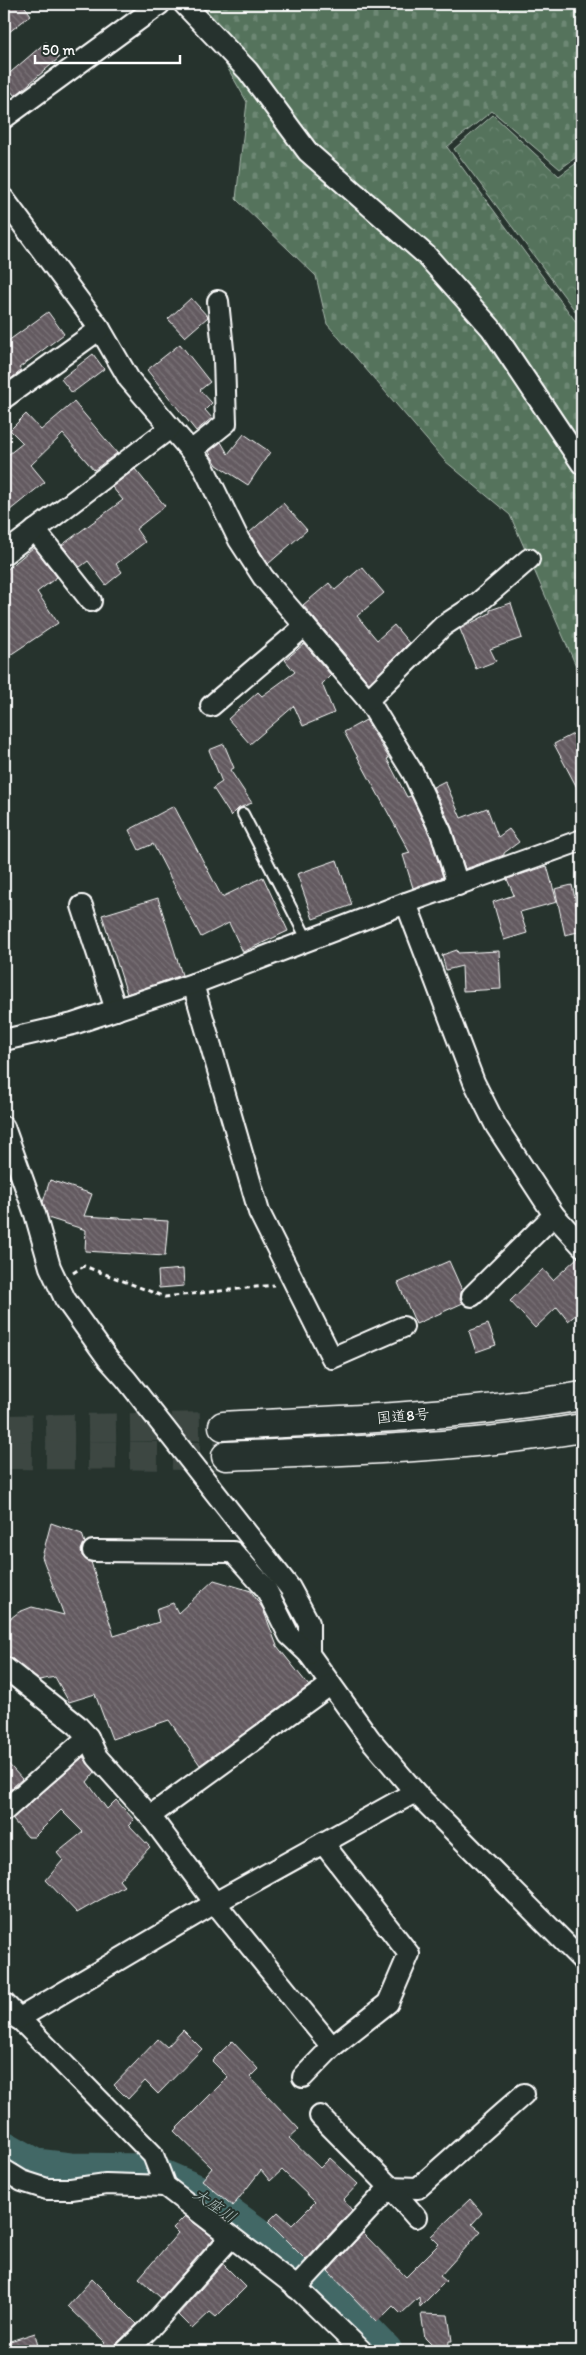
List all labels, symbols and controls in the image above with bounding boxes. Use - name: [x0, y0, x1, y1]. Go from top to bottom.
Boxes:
- scale bar: [35, 32, 180, 64]
- text: 50 m: [42, 41, 75, 59]
- street label: 国道8号: [376, 1405, 430, 1427]
- water label: 大座川: [190, 2184, 240, 2227]

